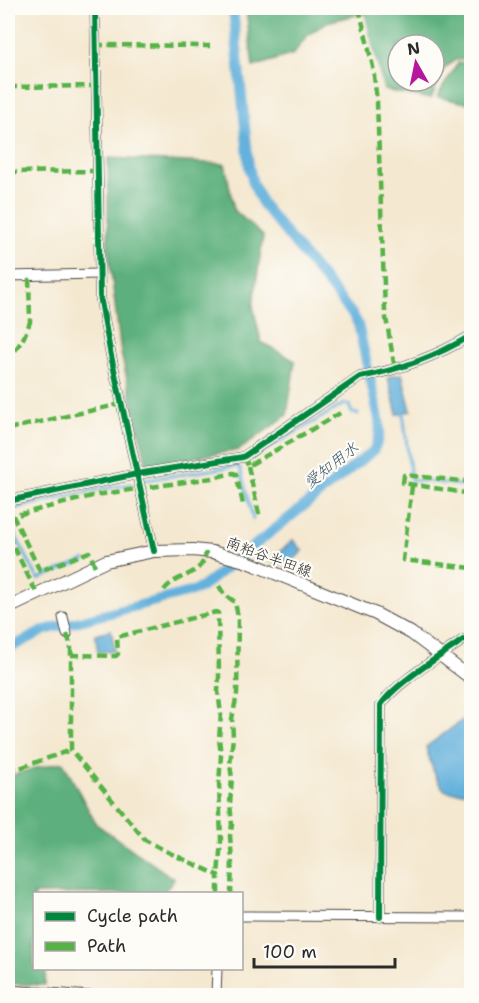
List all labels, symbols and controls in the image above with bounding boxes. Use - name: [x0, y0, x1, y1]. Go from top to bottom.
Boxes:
- north arrow: [386, 33, 446, 93]
- text: N: [406, 37, 422, 60]
- water label: 愛知用水: [299, 437, 363, 493]
- street label: 南粕谷半田線: [223, 532, 315, 582]
- legend: [33, 892, 243, 970]
- text: Cycle path: [87, 904, 178, 928]
- scale bar: [254, 931, 395, 969]
- text: Path: [87, 934, 126, 958]
- text: 100 m: [263, 940, 317, 964]

